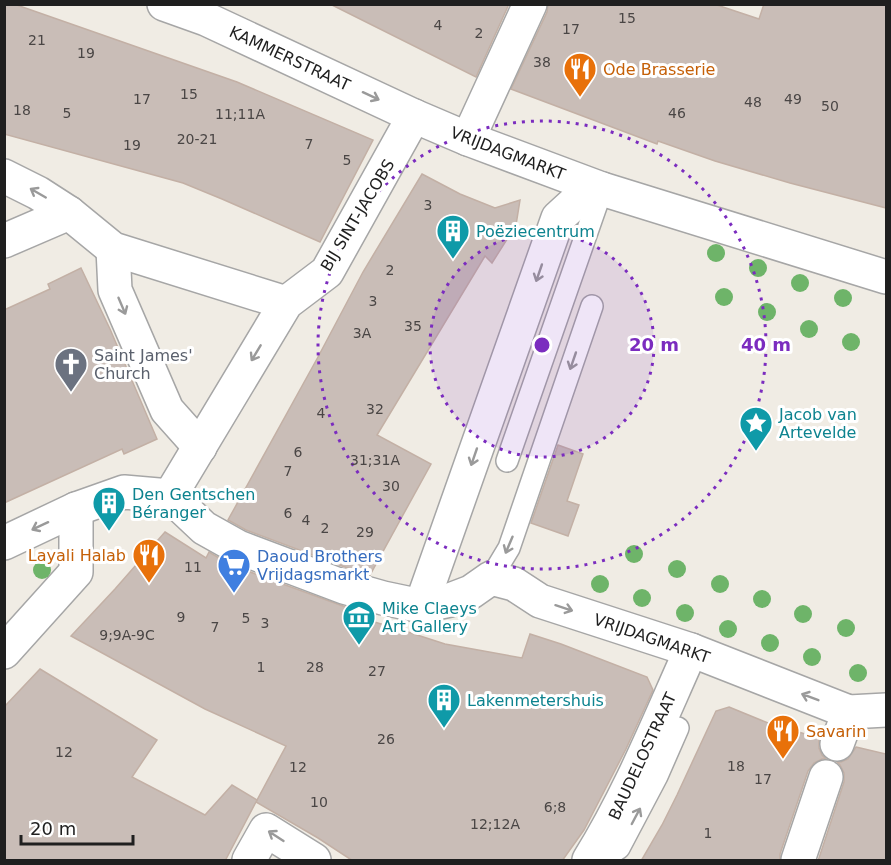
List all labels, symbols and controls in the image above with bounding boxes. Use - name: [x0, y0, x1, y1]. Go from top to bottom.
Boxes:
- house number: 15: [618, 10, 636, 26]
- house number: 4: [434, 17, 443, 33]
- house number: 17: [562, 21, 580, 37]
- street label: KAMMERSTRAAT: [226, 22, 353, 95]
- house number: 2: [475, 25, 483, 41]
- house number: 21: [28, 32, 46, 48]
- house number: 19: [77, 45, 95, 61]
- restaurant icon: Ode Brasserie: [562, 51, 598, 98]
- house number: 38: [533, 54, 551, 70]
- place label: Ode Brasserie: [603, 60, 715, 79]
- house number: 15: [180, 86, 198, 102]
- house number: 17: [133, 91, 151, 107]
- one-way arrow: [361, 91, 379, 102]
- house number: 49: [784, 91, 802, 107]
- house number: 48: [744, 94, 762, 110]
- house number: 50: [821, 98, 839, 114]
- house number: 18: [13, 102, 31, 118]
- house number: 5: [63, 105, 71, 121]
- house number: 46: [668, 105, 686, 121]
- house number: 11;11A: [215, 106, 265, 122]
- street label: VRIJDAGMARKT: [448, 123, 568, 184]
- house number: 20-21: [177, 131, 217, 147]
- house number: 7: [305, 136, 313, 152]
- house number: 19: [123, 137, 141, 153]
- house number: 5: [343, 152, 351, 168]
- street label: BIJ SINT-JACOBS: [317, 156, 398, 275]
- one-way arrow: [29, 187, 47, 198]
- house number: 3: [424, 197, 432, 213]
- building icon: Poëziecentrum: [435, 213, 471, 260]
- place label: Poëziecentrum: [476, 222, 595, 241]
- house number: 2: [386, 262, 394, 278]
- one-way arrow: [532, 263, 543, 282]
- house number: 3: [369, 293, 377, 309]
- one-way arrow: [117, 296, 128, 314]
- house number: 35: [404, 318, 422, 334]
- house number: 3A: [353, 325, 372, 341]
- text: 20 m: [629, 334, 679, 355]
- text: 40 m: [741, 334, 791, 355]
- centre of rings: [532, 335, 552, 355]
- one-way arrow: [250, 344, 262, 361]
- church icon: Saint James' Church: [53, 346, 89, 393]
- place label: Saint James' Church: [94, 346, 193, 383]
- one-way arrow: [566, 351, 577, 370]
- house number: 32: [366, 401, 384, 417]
- house number: 4: [317, 405, 326, 421]
- place icon: Jacob van Artevelde: [738, 405, 774, 452]
- place label: Jacob van Artevelde: [778, 405, 857, 442]
- house number: 6: [294, 444, 303, 460]
- one-way arrow: [467, 447, 478, 466]
- house number: 31;31A: [350, 452, 400, 468]
- house number: 7: [284, 463, 292, 479]
- house number: 30: [382, 478, 400, 494]
- building icon: Den Gentschen Béranger: [91, 485, 127, 532]
- place label: Den Gentschen Béranger: [132, 485, 255, 522]
- house number: 6: [284, 505, 293, 521]
- house number: 4: [302, 512, 311, 528]
- house number: 2: [321, 520, 329, 536]
- one-way arrow: [32, 521, 50, 533]
- house number: 29: [356, 524, 374, 540]
- one-way arrow: [503, 535, 514, 554]
- restaurant icon: Layali Halab: [131, 537, 167, 584]
- place label: Layali Halab: [28, 546, 126, 565]
- supermarket icon: Daoud Brothers Vrijdagsmarkt: [216, 547, 252, 594]
- place label: Daoud Brothers Vrijdagsmarkt: [257, 547, 382, 584]
- house number: 11: [184, 559, 202, 575]
- museum icon: Mike Claeys Art Gallery: [341, 599, 377, 646]
- place label: Mike Claeys Art Gallery: [382, 599, 477, 636]
- one-way arrow: [554, 604, 573, 615]
- house number: 9: [177, 609, 185, 625]
- house number: 5: [242, 610, 250, 626]
- street label: VRIJDAGMARKT: [591, 610, 713, 667]
- house number: 3: [261, 615, 269, 631]
- house number: 7: [211, 619, 219, 635]
- house number: 9;9A-9C: [99, 627, 155, 643]
- house number: 1: [257, 659, 265, 675]
- house number: 28: [306, 659, 324, 675]
- house number: 27: [368, 663, 386, 679]
- building icon: Lakenmetershuis: [426, 682, 462, 729]
- street label: BAUDELOSTRAAT: [605, 689, 680, 823]
- place label: Lakenmetershuis: [467, 691, 604, 710]
- one-way arrow: [801, 691, 820, 702]
- restaurant icon: Savarin: [765, 713, 801, 760]
- place label: Savarin: [806, 722, 866, 741]
- house number: 26: [377, 731, 395, 747]
- house number: 12: [55, 744, 73, 760]
- house number: 18: [727, 758, 745, 774]
- house number: 12: [289, 759, 307, 775]
- house number: 17: [754, 771, 772, 787]
- house number: 10: [310, 794, 328, 810]
- house number: 6;8: [544, 799, 566, 815]
- one-way arrow: [631, 807, 642, 825]
- scale bar: [21, 808, 134, 846]
- house number: 12;12A: [470, 816, 520, 832]
- text: 20 m: [30, 818, 76, 839]
- house number: 1: [704, 825, 712, 841]
- one-way arrow: [268, 829, 285, 841]

